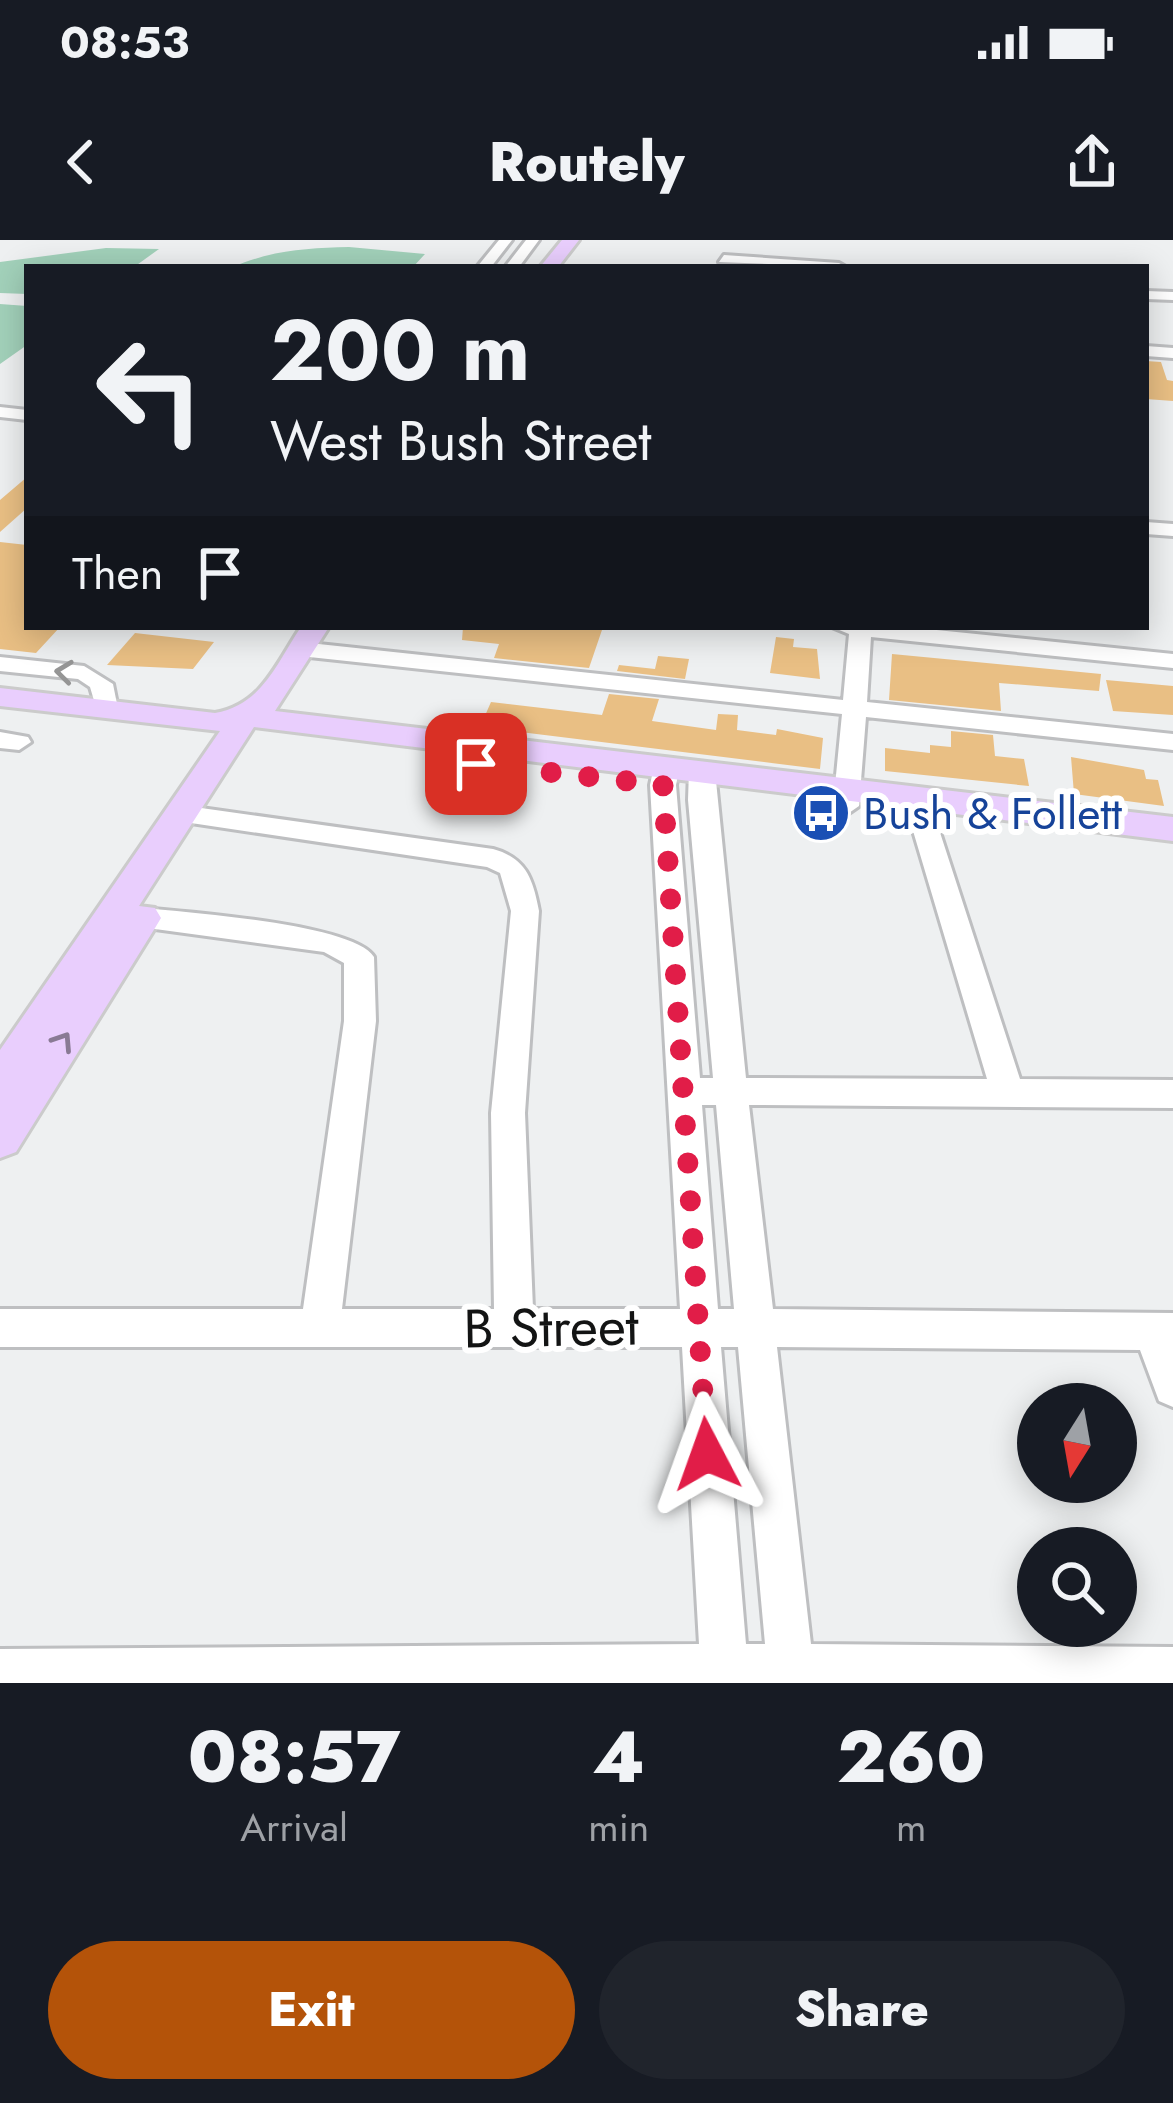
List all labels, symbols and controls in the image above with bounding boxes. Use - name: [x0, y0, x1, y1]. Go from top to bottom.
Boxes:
- text: 08:53: [60, 10, 189, 75]
- text: Routely: [489, 123, 684, 201]
- icon: back: [48, 129, 114, 195]
- icon: share: [1059, 129, 1125, 195]
- text: 200 m: [270, 290, 530, 412]
- icon: left: [72, 312, 228, 468]
- text: West Bush Street: [270, 402, 652, 480]
- icon: arrive: [187, 540, 253, 606]
- text: Then: [72, 541, 163, 606]
- one-way arrow: [55, 659, 74, 685]
- pin: [425, 713, 527, 815]
- icon: arrive: [443, 731, 509, 797]
- place label: Bush & Follett: [863, 781, 1122, 846]
- bus stop icon: Bush & Follett: [790, 782, 852, 844]
- one-way arrow: [49, 1032, 71, 1054]
- street label: B Street: [463, 1286, 639, 1368]
- north arrow: [1017, 1383, 1137, 1503]
- map controls: [1017, 1383, 1137, 1647]
- position arrow: [644, 1391, 770, 1517]
- button: search: [1017, 1527, 1137, 1647]
- text: 08:57: [188, 1705, 401, 1809]
- text: 4: [592, 1705, 645, 1809]
- text: 260: [837, 1705, 985, 1809]
- text: Arrival: [240, 1799, 348, 1856]
- text: min: [588, 1799, 649, 1856]
- text: m: [896, 1799, 926, 1856]
- button: Exit: [48, 1941, 575, 2079]
- button: Share: [599, 1941, 1125, 2079]

